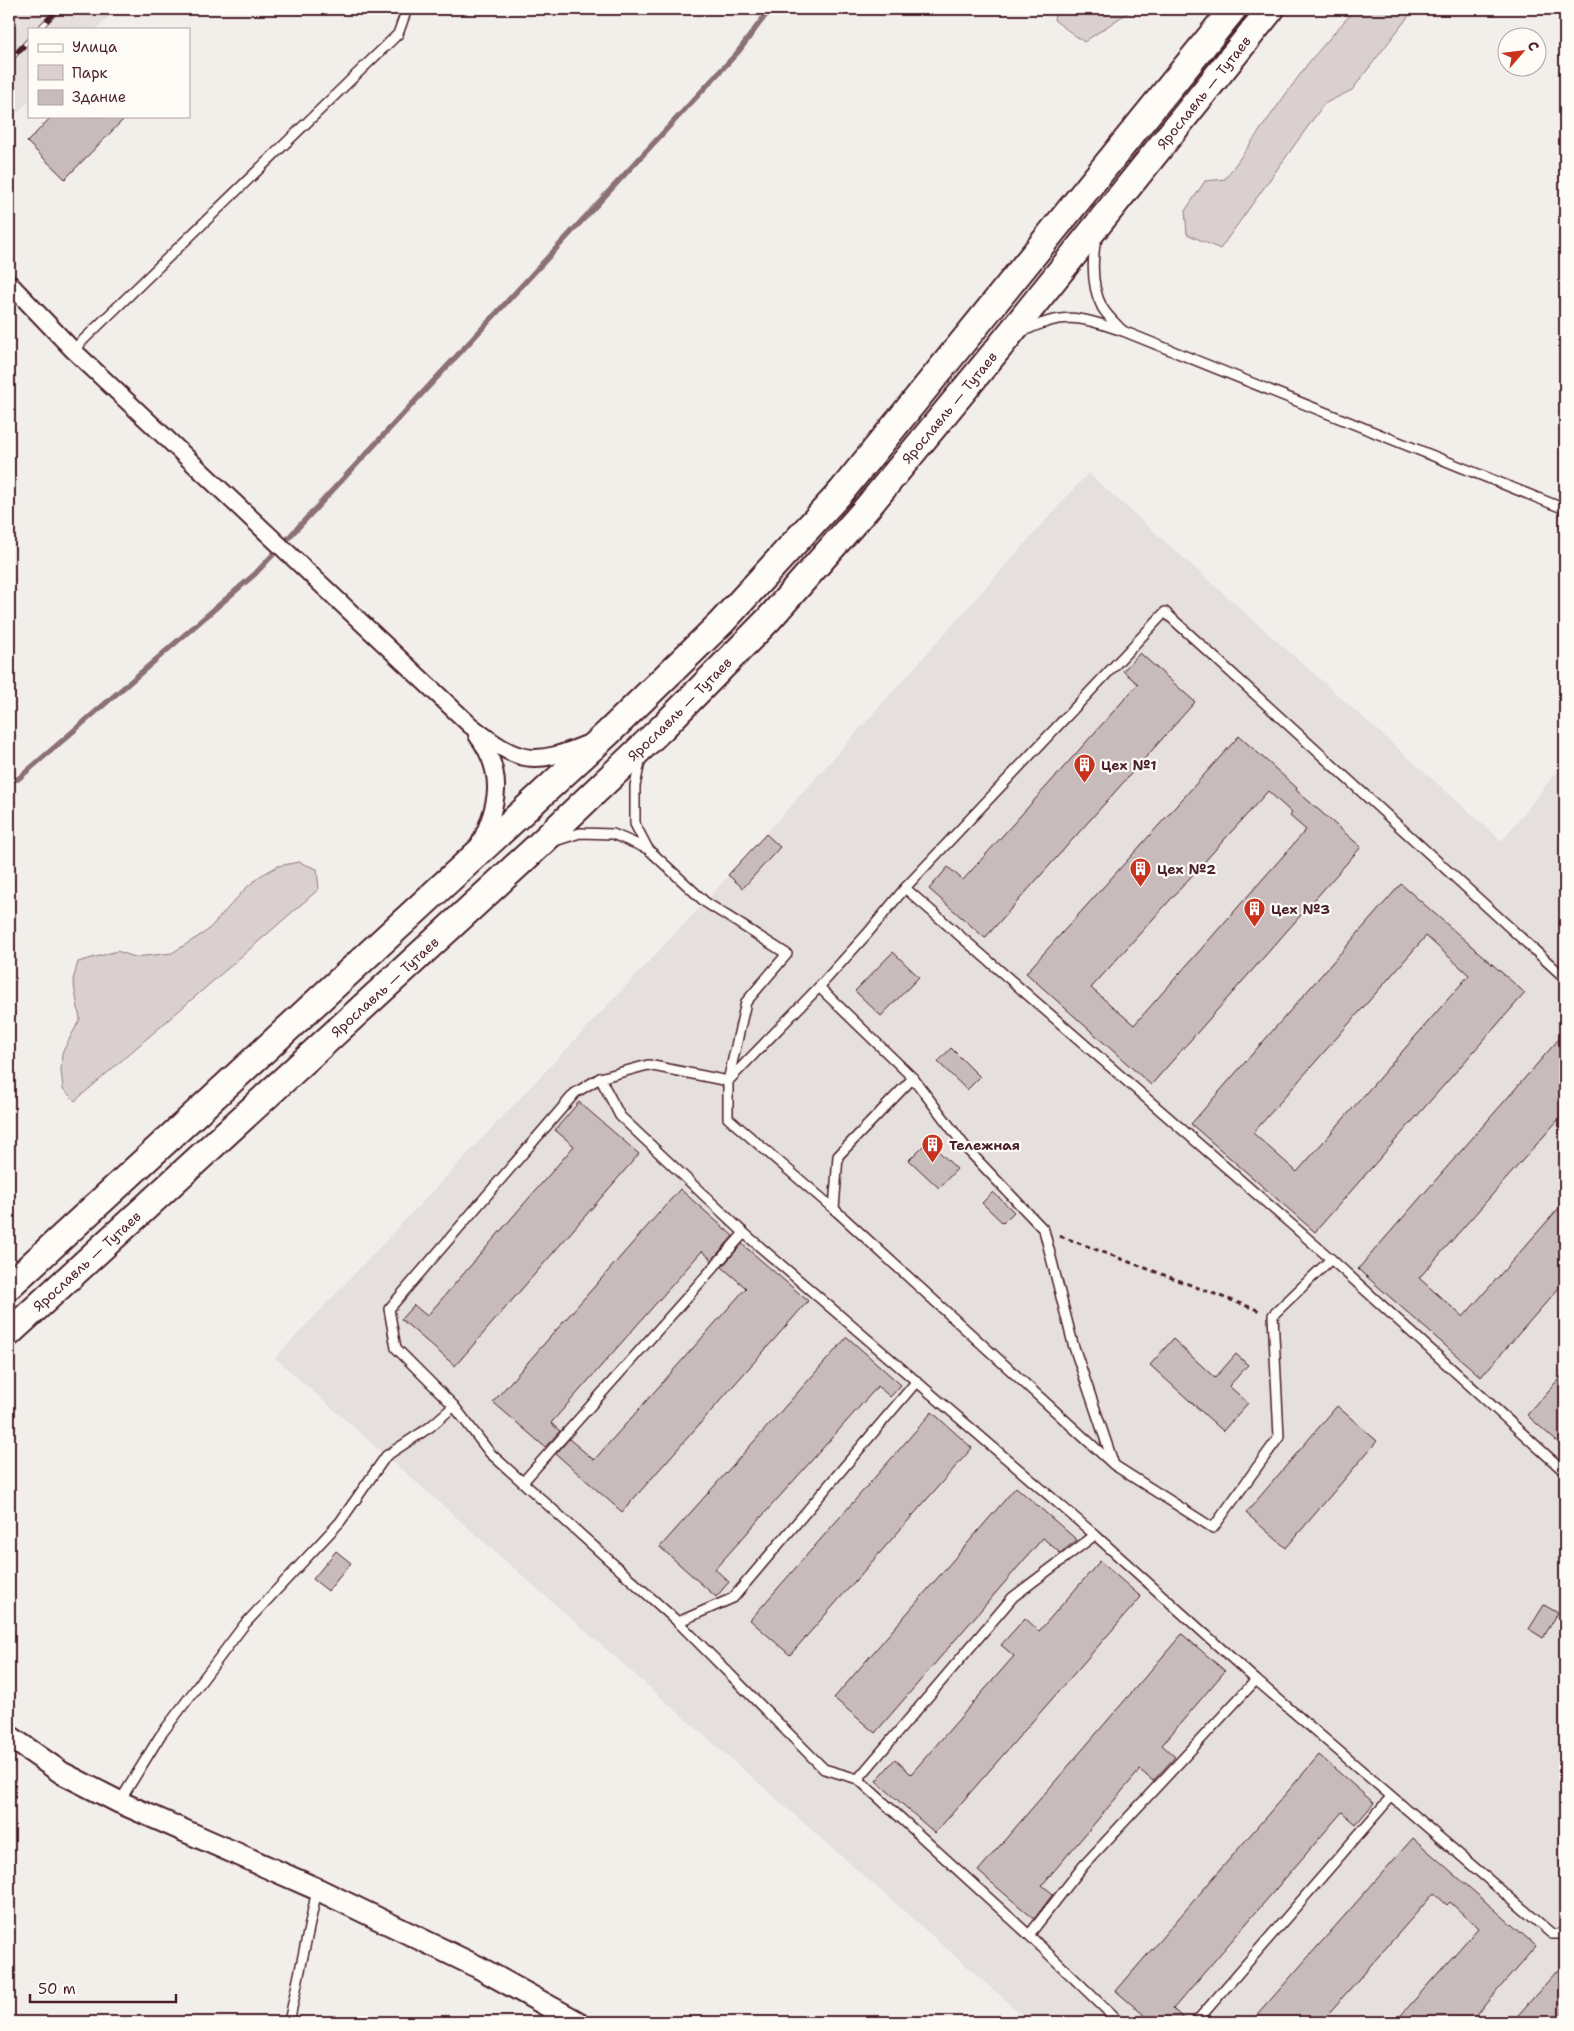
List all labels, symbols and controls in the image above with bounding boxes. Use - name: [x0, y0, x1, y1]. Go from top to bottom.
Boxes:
- legend: [28, 28, 190, 118]
- north arrow: [1496, 28, 1546, 78]
- street label: Ярославль — Тутаев: [1153, 32, 1255, 153]
- text: Улица: [72, 37, 118, 57]
- text: С: [1524, 38, 1543, 54]
- text: Парк: [72, 63, 108, 83]
- text: Здание: [72, 87, 126, 107]
- street label: Ярославль — Тутаев: [898, 348, 1001, 467]
- street label: Ярославль — Тутаев: [624, 653, 736, 765]
- building icon: Цех №1: [1073, 753, 1097, 784]
- place label: Цех №1: [1101, 756, 1157, 774]
- building icon: Цех №2: [1129, 857, 1153, 888]
- place label: Цех №2: [1157, 860, 1216, 878]
- building icon: Цех №3: [1243, 897, 1267, 928]
- place label: Цех №3: [1271, 900, 1330, 918]
- street label: Ярославль — Тутаев: [327, 933, 443, 1041]
- building icon: Тележная: [921, 1133, 945, 1164]
- place label: Тележная: [949, 1136, 1020, 1154]
- street label: Ярославль — Тутаев: [29, 1207, 145, 1315]
- scale bar: [30, 1971, 176, 2003]
- text: 50 m: [38, 1979, 76, 1999]

